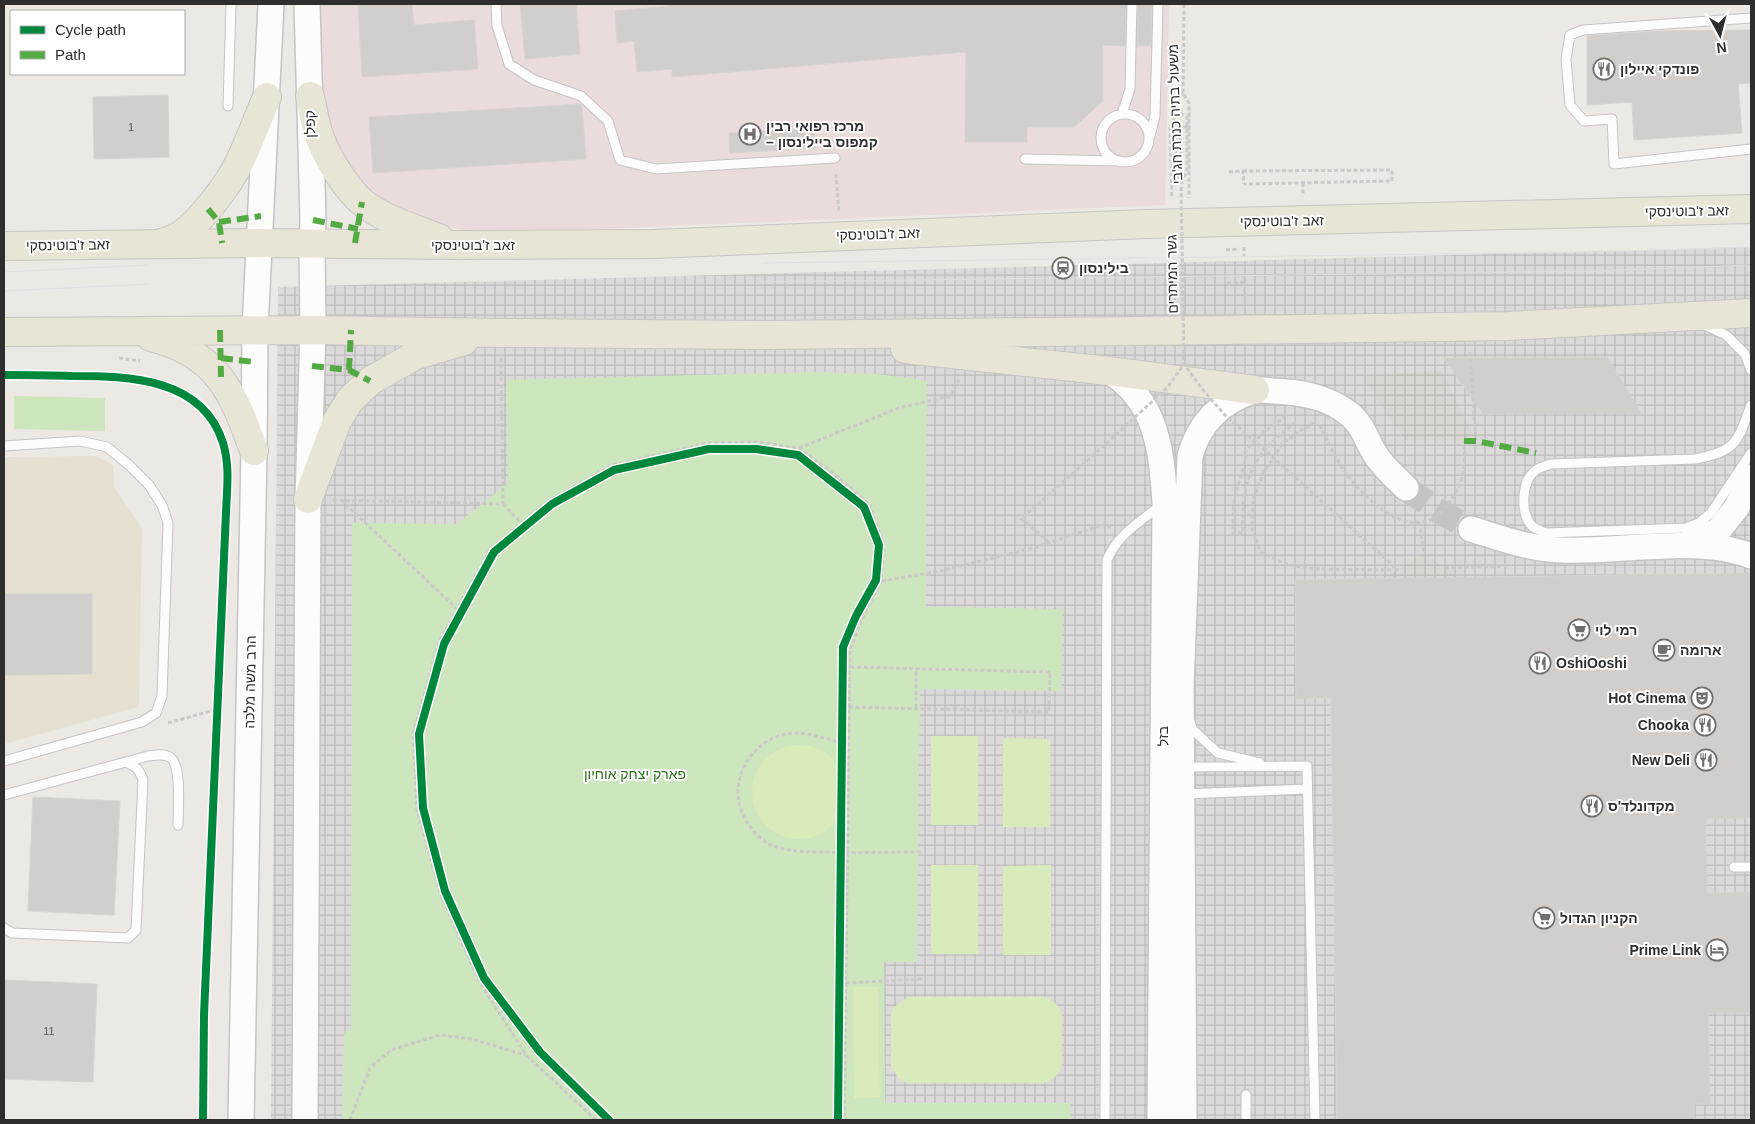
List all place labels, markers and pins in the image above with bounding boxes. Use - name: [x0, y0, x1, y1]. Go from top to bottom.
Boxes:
- restaurant icon: פונדקי איילון: [1592, 57, 1616, 81]
- place label: פונדקי איילון: [1620, 61, 1699, 77]
- place label: מרכז רפואי רבין – קמפוס ביילינסון: [766, 118, 878, 150]
- hospital icon: מרכז רפואי רבין – קמפוס ביילינסון: [738, 122, 762, 146]
- station icon: בילינסון: [1051, 256, 1075, 280]
- place label: בילינסון: [1079, 260, 1129, 276]
- supermarket icon: רמי לוי: [1567, 618, 1591, 642]
- place label: רמי לוי: [1595, 622, 1637, 638]
- cafe icon: ארומה: [1652, 638, 1676, 662]
- place label: ארומה: [1680, 642, 1722, 658]
- restaurant icon: OshiOoshi: [1528, 651, 1552, 675]
- place label: OshiOoshi: [1556, 655, 1627, 671]
- theatre icon: Hot Cinema: [1690, 686, 1714, 710]
- place label: Hot Cinema: [1608, 690, 1686, 706]
- restaurant icon: Chooka: [1693, 713, 1717, 737]
- place label: Chooka: [1638, 717, 1689, 733]
- restaurant icon: New Deli: [1694, 748, 1718, 772]
- place label: New Deli: [1632, 752, 1690, 768]
- restaurant icon: מקדונלד'ס: [1580, 794, 1604, 818]
- place label: מקדונלד'ס: [1608, 798, 1675, 814]
- supermarket icon: הקניון הגדול: [1532, 906, 1556, 930]
- place label: הקניון הגדול: [1560, 910, 1638, 926]
- hotel icon: Prime Link: [1705, 938, 1729, 962]
- place label: Prime Link: [1629, 942, 1701, 958]

